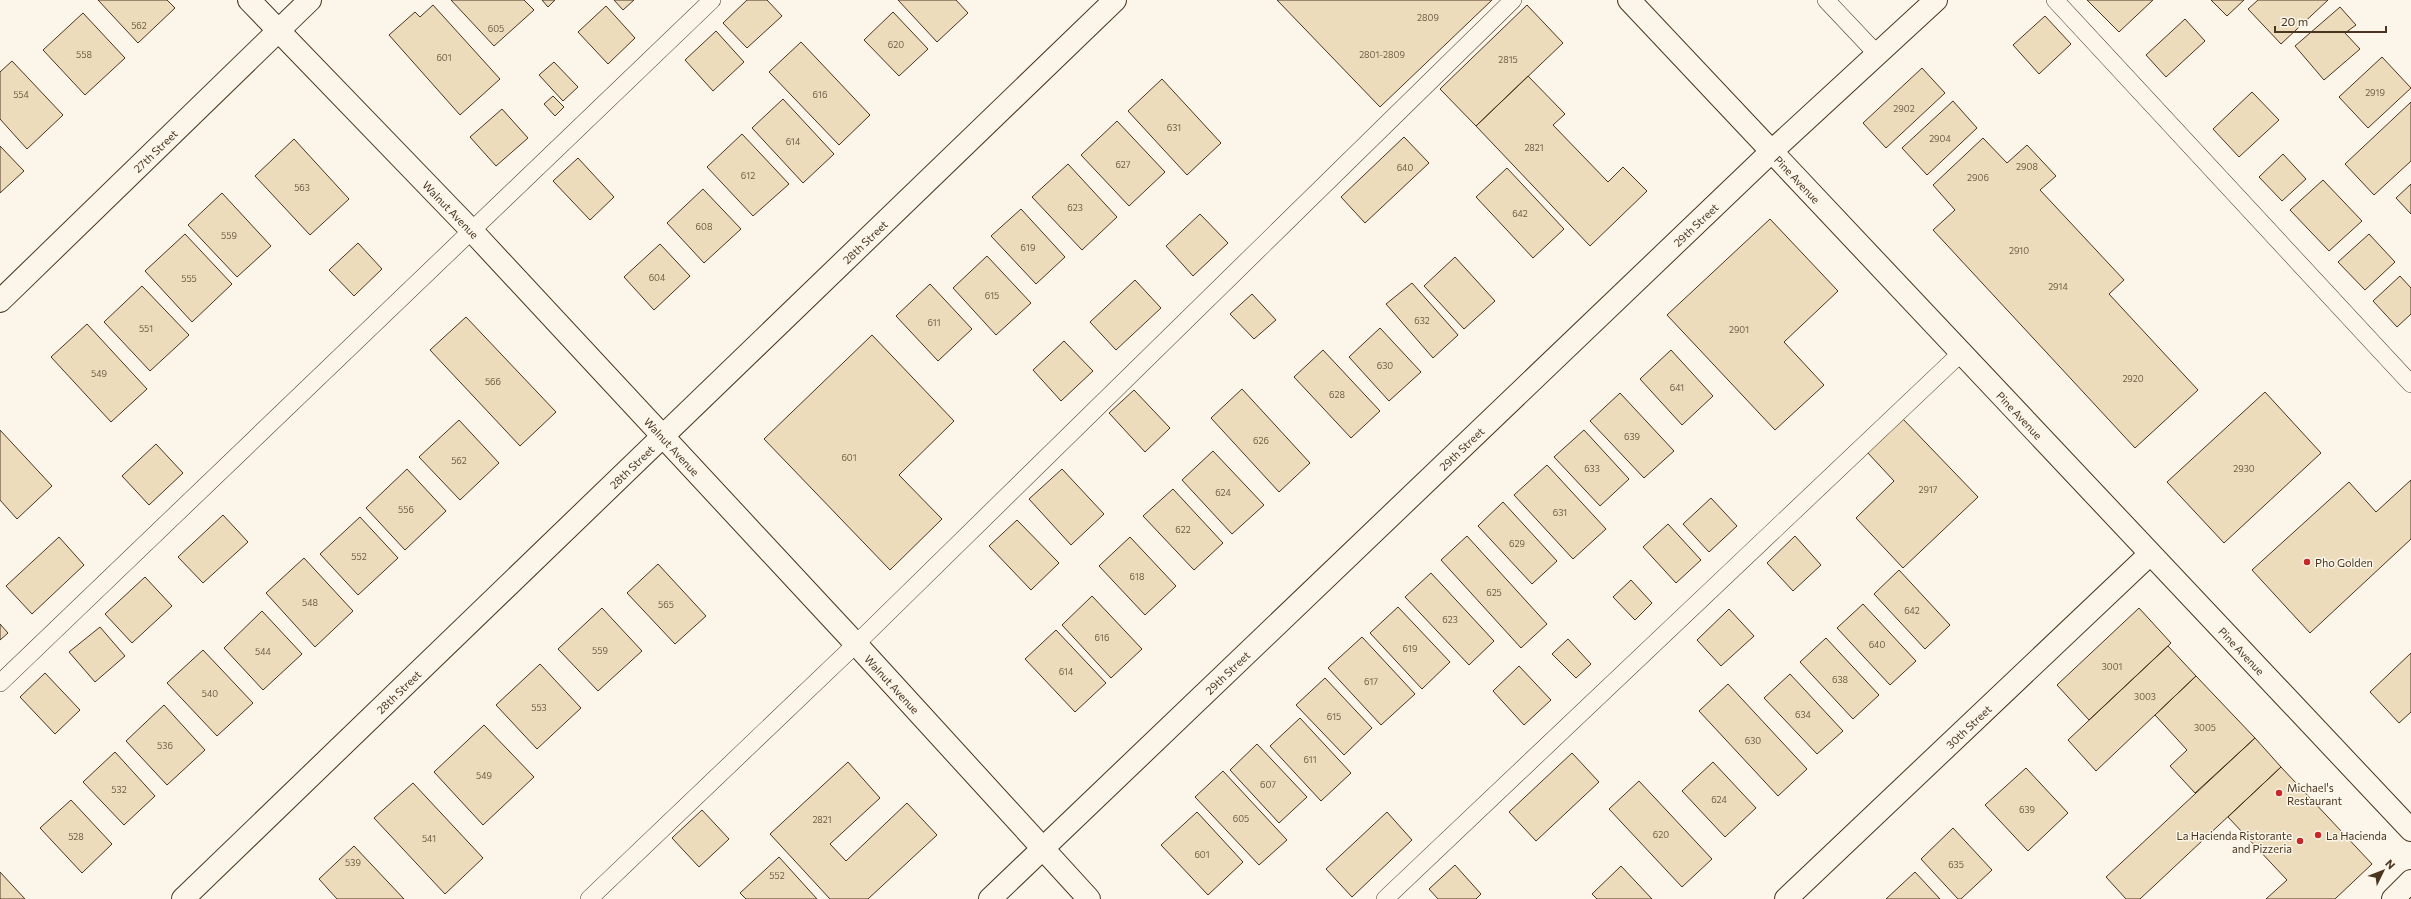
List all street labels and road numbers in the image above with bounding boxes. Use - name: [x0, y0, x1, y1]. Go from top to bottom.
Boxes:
- street label: 27th Street: [130, 126, 180, 175]
- street label: Pine Avenue: [1772, 153, 1823, 206]
- street label: Walnut Avenue: [420, 178, 482, 241]
- street label: 29th Street: [1670, 200, 1721, 249]
- street label: 28th Street: [840, 217, 890, 266]
- street label: Pine Avenue: [1994, 388, 2046, 442]
- street label: Walnut Avenue: [642, 414, 703, 478]
- street label: 29th Street: [1436, 424, 1487, 473]
- street label: 28th Street: [606, 442, 657, 491]
- street label: Pine Avenue: [2217, 624, 2268, 677]
- street label: 29th Street: [1202, 648, 1252, 697]
- street label: Walnut Avenue: [862, 652, 923, 716]
- street label: 28th Street: [373, 667, 424, 716]
- street label: 30th Street: [1943, 701, 1994, 751]

